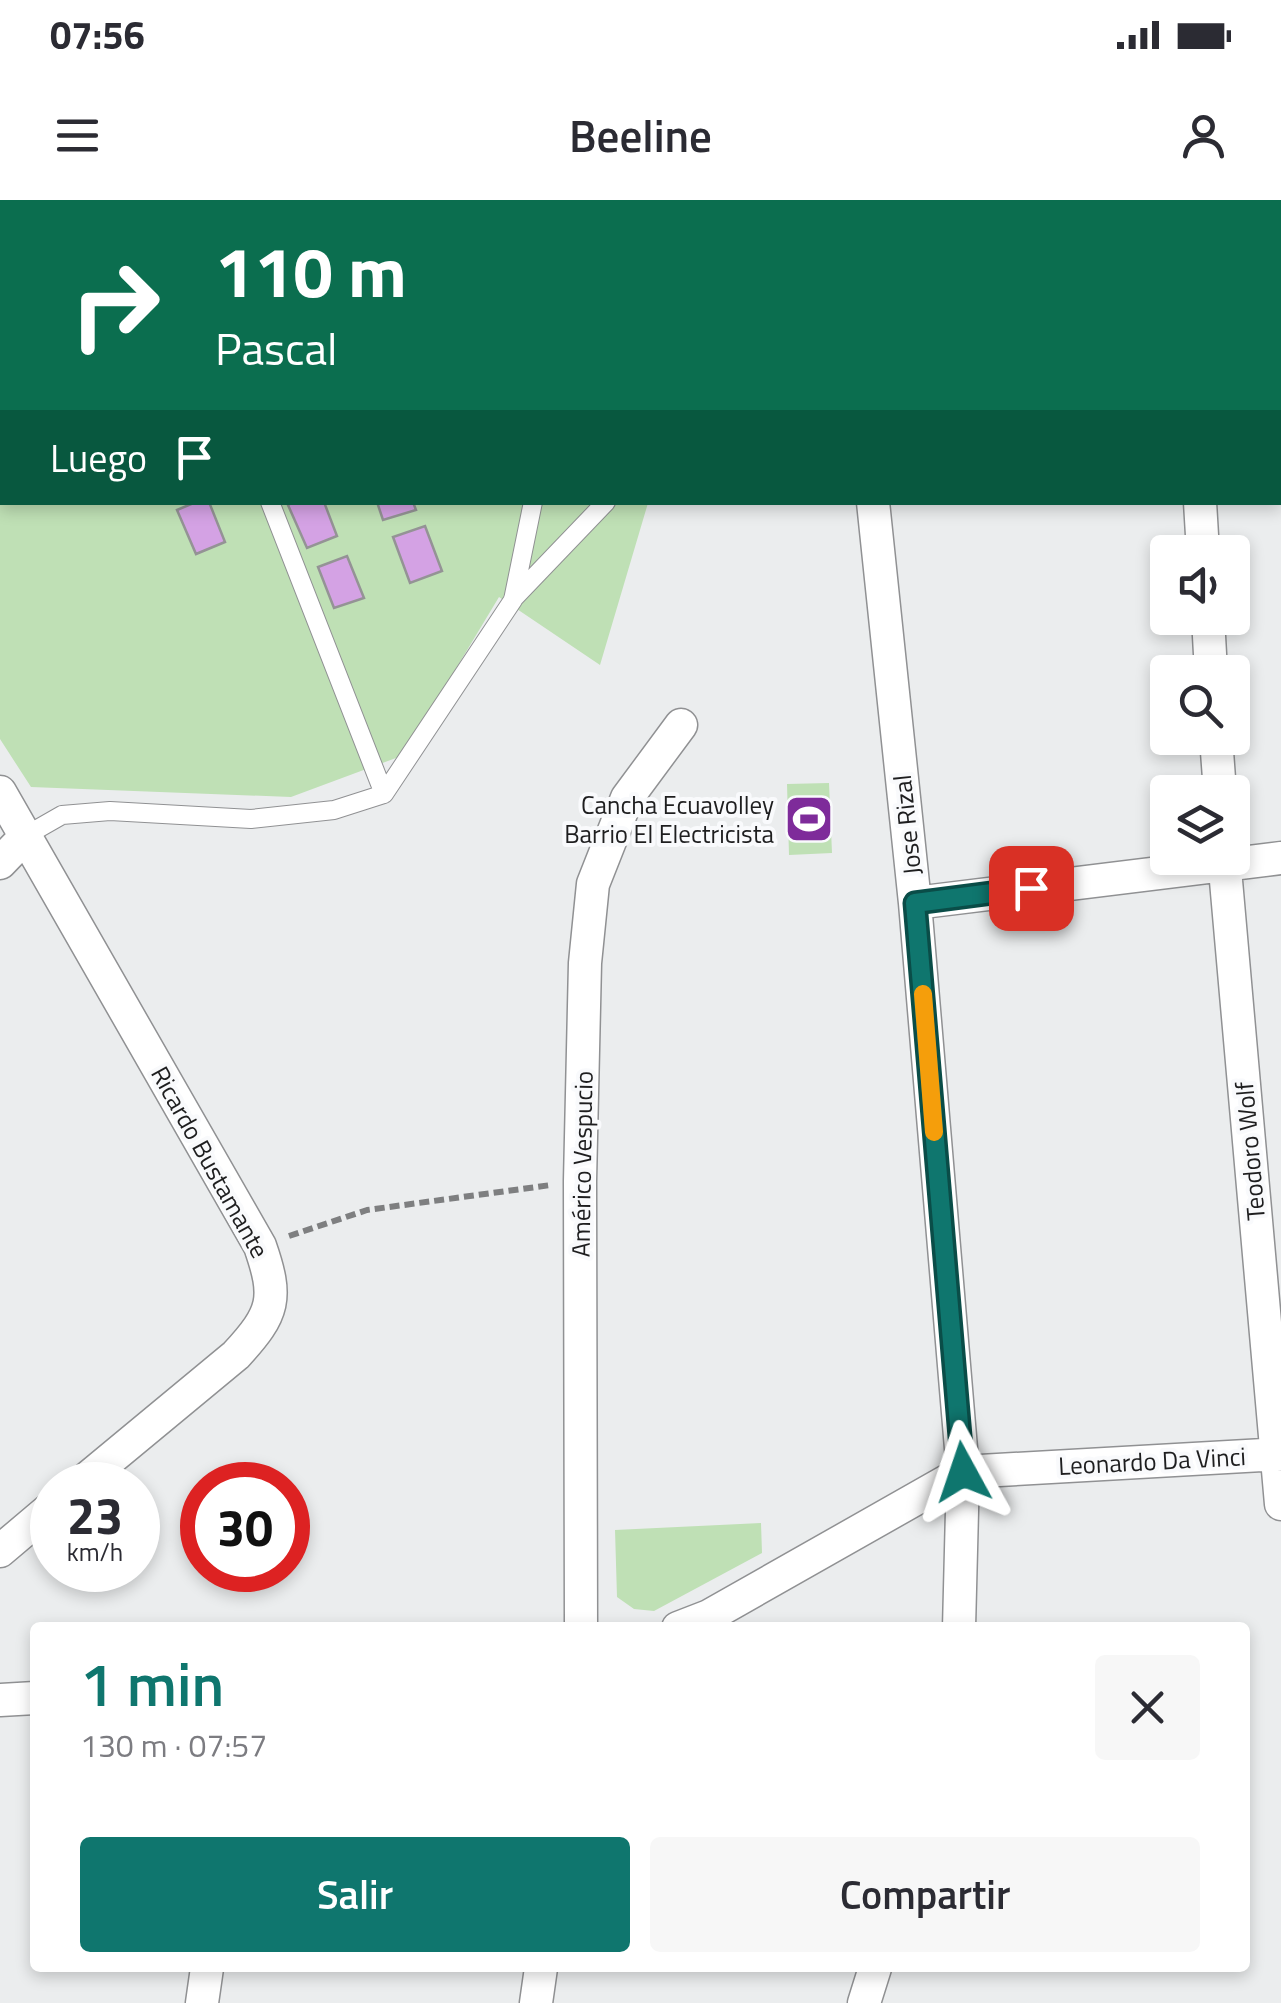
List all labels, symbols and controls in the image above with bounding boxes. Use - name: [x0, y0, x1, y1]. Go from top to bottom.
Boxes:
- text: 07:56: [50, 6, 145, 64]
- text: Beeline: [569, 101, 712, 169]
- icon: menu: [50, 108, 105, 163]
- icon: person: [1176, 108, 1231, 163]
- text: 110 m: [215, 218, 407, 324]
- icon: right: [50, 240, 180, 370]
- text: Pascal: [215, 314, 338, 382]
- text: Luego: [50, 429, 147, 487]
- icon: arrive: [167, 430, 222, 485]
- map controls: [1150, 535, 1250, 875]
- button: sound: [1150, 535, 1250, 635]
- button: search: [1150, 655, 1250, 755]
- street label: Jose Rizal: [883, 773, 931, 877]
- button: layers: [1150, 775, 1250, 875]
- place label: Cancha Ecuavolley Barrio El Electricista: [564, 786, 774, 853]
- sports icon: Cancha Ecuavolley Barrio El Electricista: [783, 793, 835, 845]
- pin: [989, 846, 1074, 931]
- icon: arrive: [1004, 861, 1059, 916]
- street label: Ricardo Bustamante: [141, 1059, 279, 1265]
- street label: Américo Vespucio: [561, 1071, 603, 1257]
- street label: Teodoro Wolf: [1225, 1079, 1275, 1222]
- position arrow: [911, 1420, 1015, 1524]
- street label: Leonardo Da Vinci: [1057, 1437, 1247, 1485]
- speed limit sign: 30: [180, 1462, 310, 1592]
- text: 23: [67, 1477, 123, 1553]
- text: km/h: [67, 1533, 123, 1571]
- text: 1 min: [80, 1638, 224, 1729]
- button: close: [1095, 1655, 1200, 1760]
- text: 130 m · 07:57: [80, 1721, 267, 1769]
- button: Salir: [80, 1837, 630, 1952]
- button: Compartir: [650, 1837, 1200, 1952]

